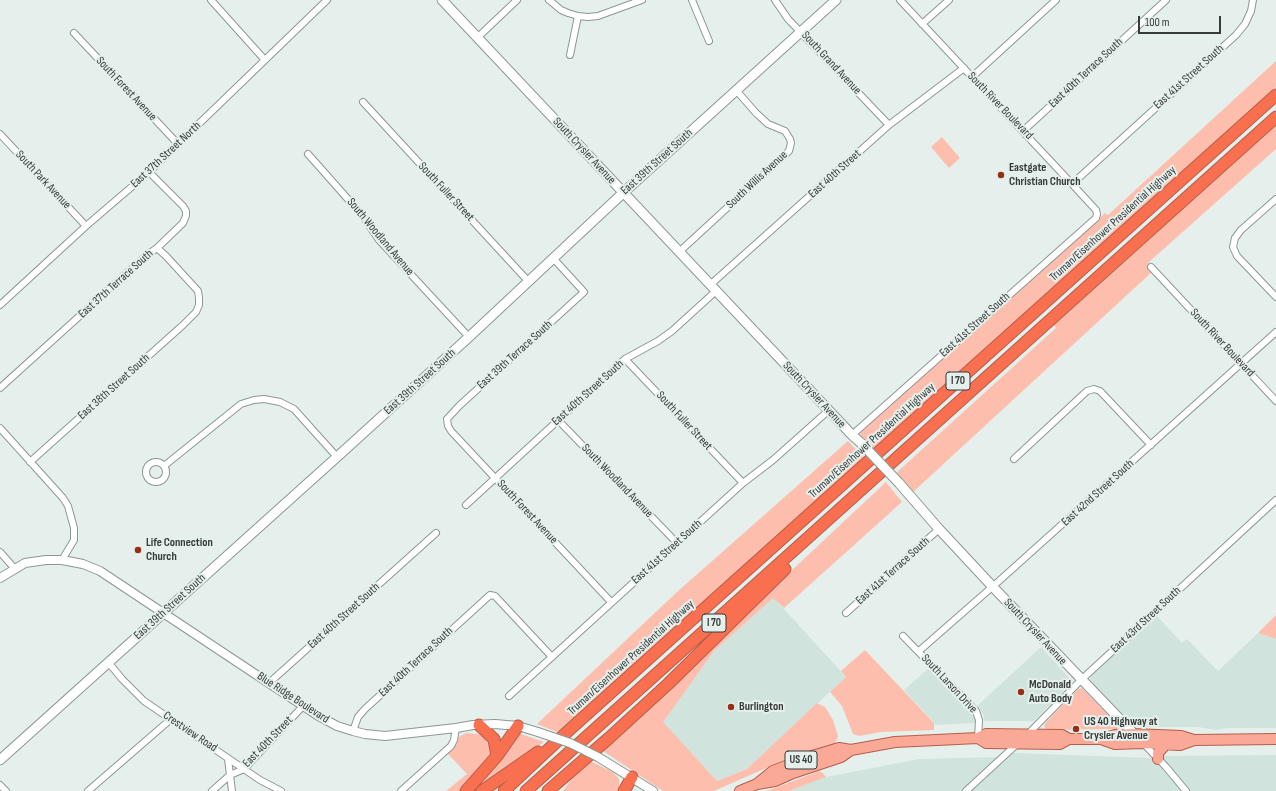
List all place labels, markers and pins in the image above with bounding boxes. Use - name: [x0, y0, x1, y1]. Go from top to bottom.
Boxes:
- place label: Eastgate Christian Church: [1009, 161, 1080, 189]
- marker: Eastgate Christian Church: [996, 170, 1006, 180]
- place label: Life Connection Church: [146, 536, 213, 564]
- marker: Life Connection Church: [133, 545, 143, 555]
- place label: McDonald Auto Body: [1029, 678, 1072, 706]
- marker: McDonald Auto Body: [1016, 687, 1026, 697]
- place label: Burlington: [739, 700, 783, 714]
- marker: Burlington: [726, 702, 736, 712]
- place label: US 40 Highway at Crysler Avenue: [1084, 715, 1158, 743]
- marker: US 40 Highway at Crysler Avenue: [1071, 724, 1081, 734]

